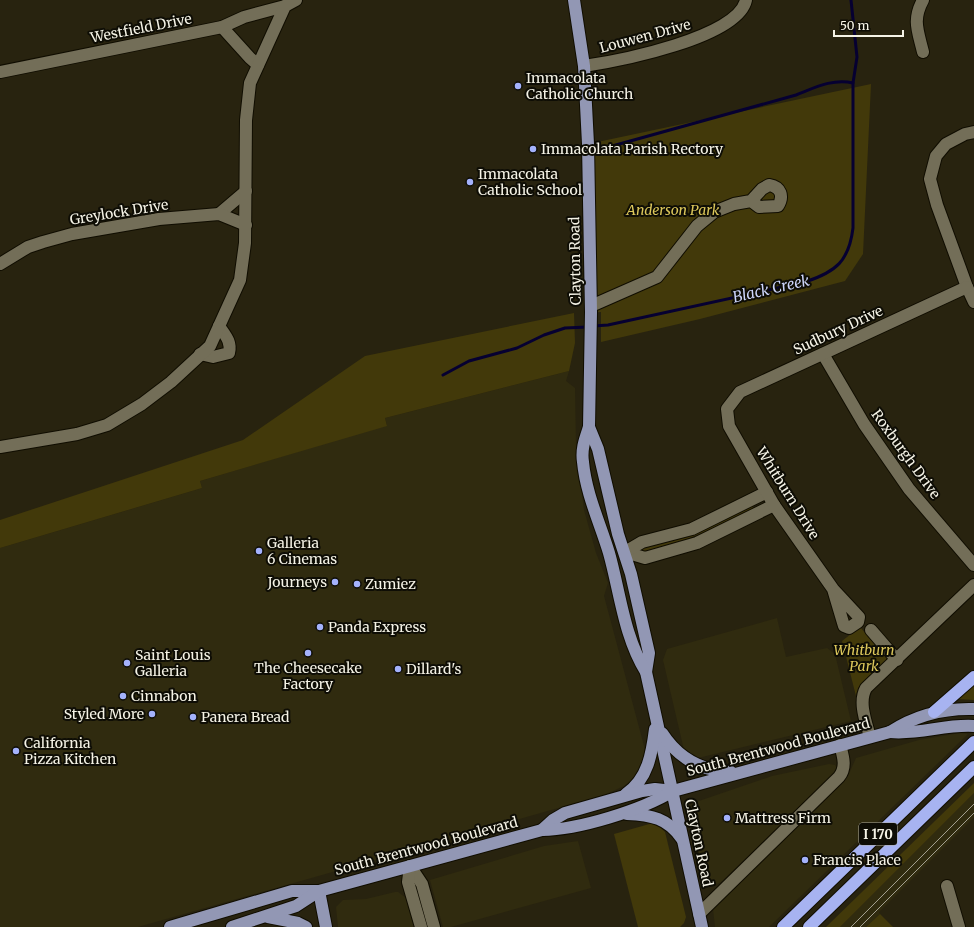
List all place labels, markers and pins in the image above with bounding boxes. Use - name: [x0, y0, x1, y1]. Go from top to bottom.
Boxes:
- place label: Immacolata Catholic Church: [526, 69, 633, 103]
- marker: Immacolata Catholic Church: [513, 81, 523, 91]
- place label: Immacolata Parish Rectory: [541, 140, 724, 158]
- marker: Immacolata Parish Rectory: [528, 144, 538, 154]
- place label: Immacolata Catholic School: [478, 165, 583, 199]
- marker: Immacolata Catholic School: [465, 177, 475, 187]
- place label: Galleria 6 Cinemas: [267, 534, 337, 568]
- marker: Galleria 6 Cinemas: [254, 546, 264, 556]
- place label: Journeys: [267, 573, 327, 591]
- place label: Zumiez: [365, 575, 416, 593]
- marker: Journeys: [330, 577, 340, 587]
- marker: Zumiez: [352, 579, 362, 589]
- place label: Panda Express: [328, 618, 426, 636]
- marker: Panda Express: [315, 622, 325, 632]
- place label: Saint Louis Galleria: [135, 646, 211, 680]
- marker: The Cheesecake Factory: [303, 648, 313, 658]
- marker: Saint Louis Galleria: [122, 658, 132, 668]
- place label: The Cheesecake Factory: [254, 659, 362, 693]
- place label: Dillard's: [406, 660, 462, 678]
- marker: Dillard's: [393, 664, 403, 674]
- place label: Cinnabon: [131, 687, 197, 705]
- marker: Cinnabon: [118, 691, 128, 701]
- place label: Styled More: [64, 705, 144, 723]
- place label: Panera Bread: [201, 708, 290, 726]
- marker: Styled More: [147, 709, 157, 719]
- marker: Panera Bread: [188, 712, 198, 722]
- place label: California Pizza Kitchen: [24, 734, 116, 768]
- marker: California Pizza Kitchen: [11, 746, 21, 756]
- place label: Mattress Firm: [735, 809, 831, 827]
- marker: Mattress Firm: [722, 813, 732, 823]
- place label: Francis Place: [813, 851, 901, 869]
- marker: Francis Place: [800, 855, 810, 865]

